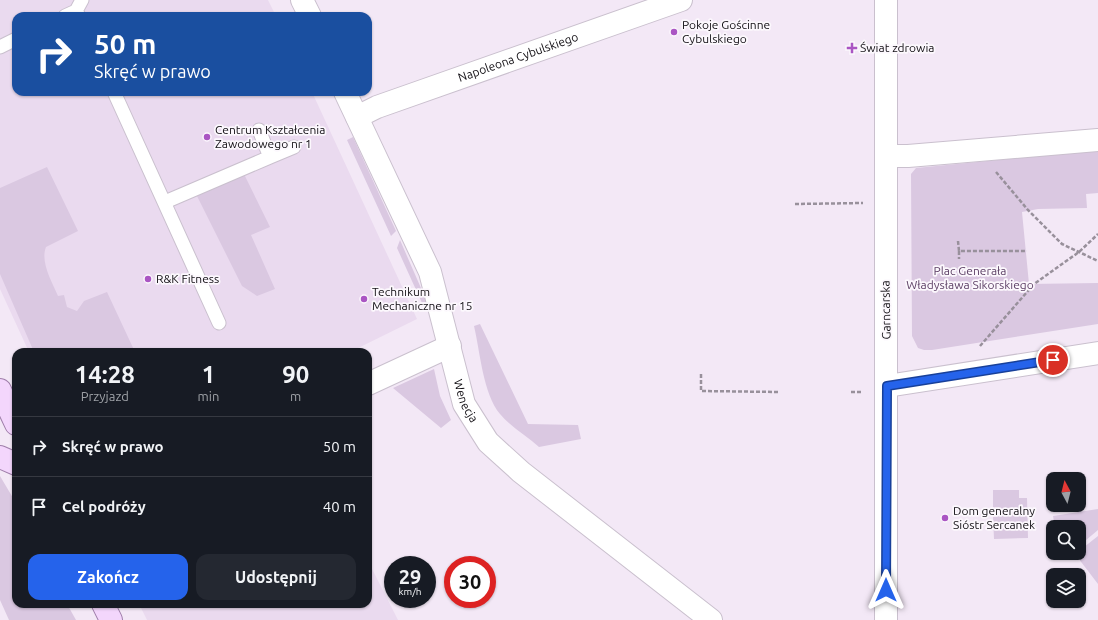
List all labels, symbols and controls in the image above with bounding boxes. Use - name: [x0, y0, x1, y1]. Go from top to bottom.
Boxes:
- place label: Pokoje Gościnne Cybulskiego: [682, 18, 770, 45]
- marker: Pokoje Gościnne Cybulskiego: [669, 27, 679, 37]
- icon: right: [28, 28, 80, 80]
- text: 50 m: [94, 28, 156, 59]
- street label: Napoleona Cybulskiego: [456, 30, 580, 84]
- place label: Świat zdrowia: [860, 41, 935, 54]
- marker: Świat zdrowia: [847, 43, 857, 53]
- text: Skręć w prawo: [94, 61, 211, 81]
- place label: Centrum Kształcenia Zawodowego nr 1: [215, 123, 325, 150]
- marker: Centrum Kształcenia Zawodowego nr 1: [202, 132, 212, 142]
- park label: Plac Generała Władysława Sikorskiego: [906, 264, 1034, 291]
- place label: R&K Fitness: [156, 272, 219, 285]
- marker: R&K Fitness: [143, 274, 153, 284]
- street label: Garncarska: [878, 280, 893, 340]
- place label: Technikum Mechaniczne nr 15: [372, 285, 472, 312]
- marker: Technikum Mechaniczne nr 15: [359, 294, 369, 304]
- pin: [1036, 343, 1070, 377]
- icon: arrive: [1042, 349, 1064, 371]
- text: 14:28: [75, 361, 135, 388]
- text: 1: [202, 361, 215, 388]
- text: 90: [282, 361, 309, 388]
- street label: Wenecja: [452, 378, 481, 425]
- text: Przyjazd: [81, 389, 129, 403]
- text: min: [198, 389, 219, 403]
- text: m: [290, 389, 301, 403]
- icon: right: [28, 436, 50, 458]
- text: Skręć w prawo: [62, 438, 164, 455]
- text: 50 m: [323, 438, 356, 455]
- north arrow: [1046, 472, 1086, 512]
- map controls: [1046, 472, 1086, 608]
- icon: arrive: [28, 496, 50, 518]
- text: Cel podróży: [62, 498, 146, 515]
- text: 40 m: [323, 498, 356, 515]
- place label: Dom generalny Sióstr Sercanek: [953, 504, 1035, 531]
- marker: Dom generalny Sióstr Sercanek: [940, 513, 950, 523]
- button: search: [1046, 520, 1086, 560]
- button: Zakończ: [28, 554, 188, 600]
- button: Udostępnij: [196, 554, 356, 600]
- speed limit sign: 30: [444, 556, 496, 608]
- text: 29: [399, 565, 421, 588]
- button: layers: [1046, 568, 1086, 608]
- position arrow: [865, 569, 907, 611]
- text: km/h: [398, 586, 422, 597]

